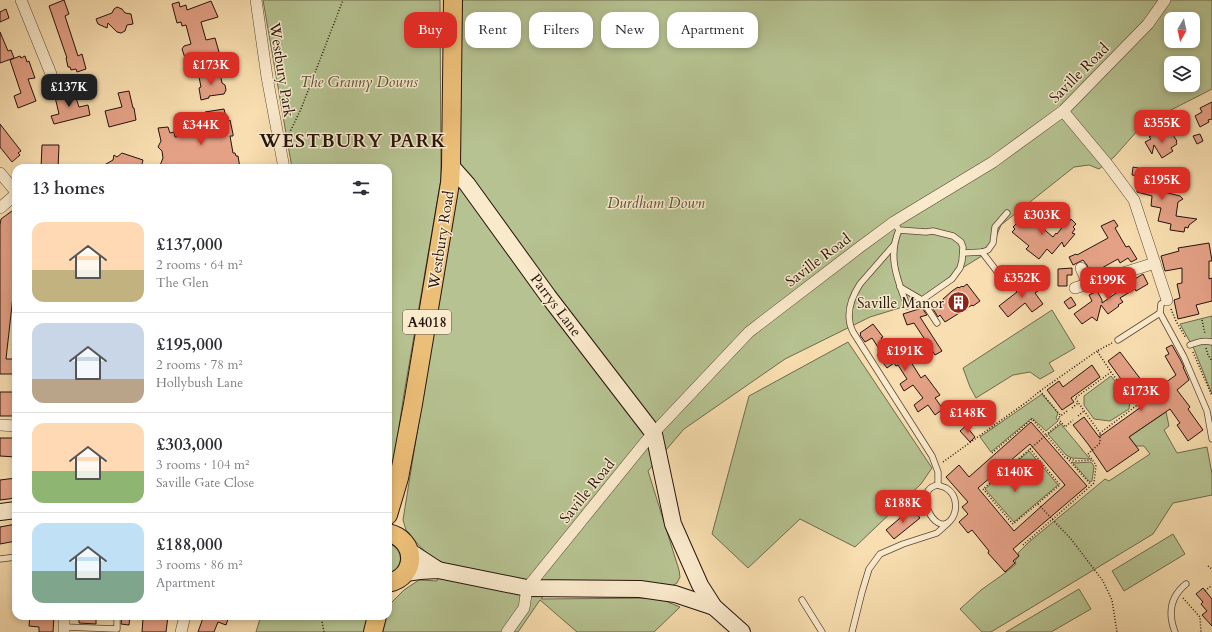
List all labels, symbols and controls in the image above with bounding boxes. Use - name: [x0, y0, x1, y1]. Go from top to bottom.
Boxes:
- chip: Buy: [404, 12, 457, 48]
- chip: Rent: [465, 12, 521, 48]
- chip: Filters: [529, 12, 593, 48]
- chip: New: [601, 12, 659, 48]
- chip: Apartment: [667, 12, 758, 48]
- north arrow: [1164, 12, 1200, 48]
- map controls: [1164, 12, 1200, 92]
- street label: Westbury Park: [264, 20, 299, 119]
- street label: Saville Road: [1045, 39, 1113, 107]
- pin: £173K: [183, 52, 239, 86]
- text: £173K: [192, 56, 230, 74]
- button: layers: [1164, 56, 1200, 92]
- park label: The Granny Downs: [300, 72, 418, 92]
- pin: £137K: [41, 74, 97, 108]
- text: £137K: [50, 78, 88, 96]
- pin: £355K: [1134, 110, 1190, 144]
- pin: £344K: [173, 112, 229, 146]
- text: £355K: [1143, 114, 1181, 132]
- text: £344K: [182, 116, 220, 134]
- district label: WESTBURY PARK: [258, 128, 447, 154]
- pin: £195K: [1134, 167, 1190, 201]
- text: £195K: [1143, 171, 1181, 189]
- text: 13 homes: [32, 177, 105, 200]
- icon: filters: [350, 177, 372, 199]
- street label: Westbury Road: [423, 189, 459, 292]
- park label: Durdham Down: [607, 193, 706, 213]
- pin: £303K: [1014, 202, 1070, 236]
- text: £303K: [1023, 206, 1061, 224]
- street label: Saville Road: [781, 229, 855, 291]
- text: £137,000: [156, 233, 222, 256]
- icon: home: [64, 238, 112, 286]
- text: 2 rooms · 64 m²: [156, 256, 243, 274]
- pin: £352K: [994, 265, 1050, 299]
- pin: £199K: [1080, 267, 1136, 301]
- street label: Parrys Lane: [526, 269, 586, 341]
- text: £352K: [1003, 269, 1041, 287]
- text: £199K: [1089, 271, 1127, 289]
- text: The Glen: [156, 274, 209, 292]
- building icon: Saville Manor: [946, 290, 972, 316]
- place label: Saville Manor: [857, 293, 945, 313]
- road number: A4018: [403, 310, 451, 334]
- text: £195,000: [156, 333, 222, 356]
- pin: £191K: [877, 338, 933, 372]
- icon: home: [64, 339, 112, 387]
- text: £191K: [886, 342, 924, 360]
- text: 2 rooms · 78 m²: [156, 356, 243, 374]
- text: Hollybush Lane: [156, 374, 243, 392]
- pin: £173K: [1113, 378, 1169, 412]
- text: £173K: [1122, 382, 1160, 400]
- pin: £148K: [940, 400, 996, 434]
- text: £148K: [949, 404, 987, 422]
- text: £303,000: [156, 433, 222, 456]
- icon: home: [64, 439, 112, 487]
- street label: Saville Road: [555, 455, 619, 527]
- text: 3 rooms · 104 m²: [156, 456, 249, 474]
- pin: £140K: [987, 459, 1043, 493]
- text: £140K: [996, 463, 1034, 481]
- text: Saville Gate Close: [156, 474, 254, 492]
- pin: £188K: [875, 490, 931, 524]
- text: £188K: [884, 494, 922, 512]
- text: £188,000: [156, 533, 222, 556]
- icon: home: [64, 539, 112, 587]
- text: 3 rooms · 86 m²: [156, 556, 243, 574]
- text: Apartment: [156, 574, 215, 592]

